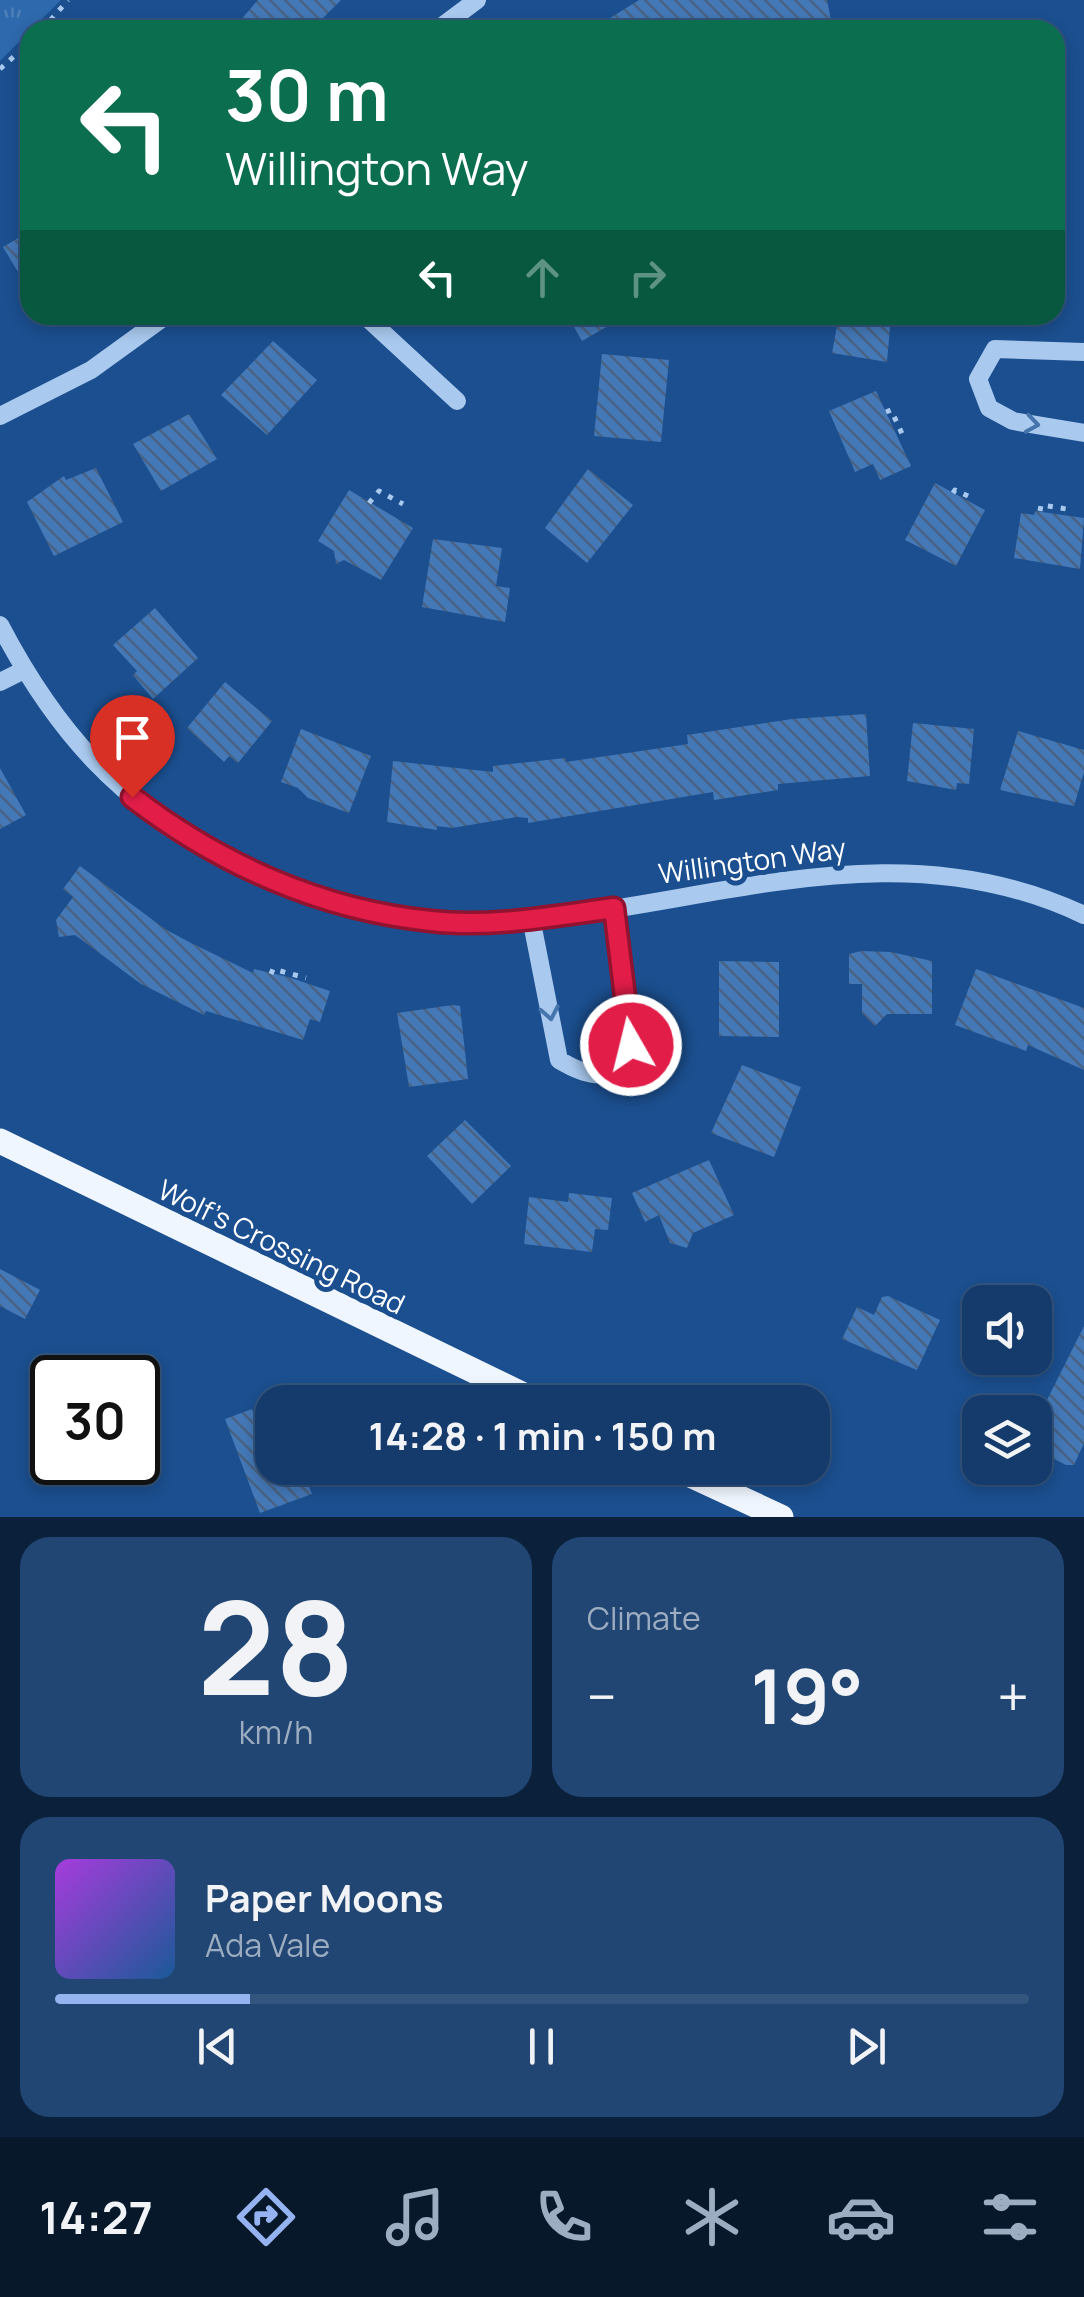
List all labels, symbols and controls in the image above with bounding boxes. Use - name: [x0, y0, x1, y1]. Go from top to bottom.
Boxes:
- text: 30 m: [225, 46, 389, 142]
- icon: left: [60, 60, 190, 190]
- text: Willington Way: [225, 137, 529, 199]
- icon: left: [410, 250, 465, 305]
- icon: ahead: [515, 250, 570, 305]
- icon: right: [620, 250, 675, 305]
- one-way arrow: [1024, 413, 1040, 434]
- pin: [90, 695, 175, 798]
- icon: arrive: [105, 710, 160, 765]
- street label: Willington Way: [656, 828, 848, 892]
- position arrow: [579, 993, 683, 1097]
- one-way arrow: [538, 1005, 559, 1022]
- street label: Wolf's Crossing Road: [152, 1170, 412, 1322]
- map controls: [962, 1285, 1052, 1485]
- button: sound: [962, 1285, 1052, 1375]
- speed limit sign: 30: [30, 1355, 160, 1485]
- button: layers: [962, 1395, 1052, 1485]
- text: 14:28 · 1 min · 150 m: [369, 1409, 716, 1461]
- text: 28: [197, 1556, 355, 1734]
- text: Climate: [587, 1596, 701, 1640]
- text: 19°: [750, 1644, 864, 1747]
- text: −: [587, 1658, 617, 1734]
- text: +: [997, 1658, 1029, 1734]
- text: km/h: [239, 1710, 313, 1754]
- text: Paper Moons: [205, 1871, 444, 1923]
- text: Ada Vale: [205, 1923, 330, 1967]
- icon: previous: [190, 2019, 245, 2074]
- icon: pause: [514, 2019, 569, 2074]
- icon: next: [839, 2019, 894, 2074]
- icon: directions: [231, 2182, 301, 2252]
- icon: music: [380, 2182, 450, 2252]
- icon: phone: [529, 2182, 599, 2252]
- icon: climate: [677, 2182, 747, 2252]
- icon: car: [826, 2182, 896, 2252]
- icon: filters: [975, 2182, 1045, 2252]
- text: 14:27: [39, 2186, 153, 2248]

